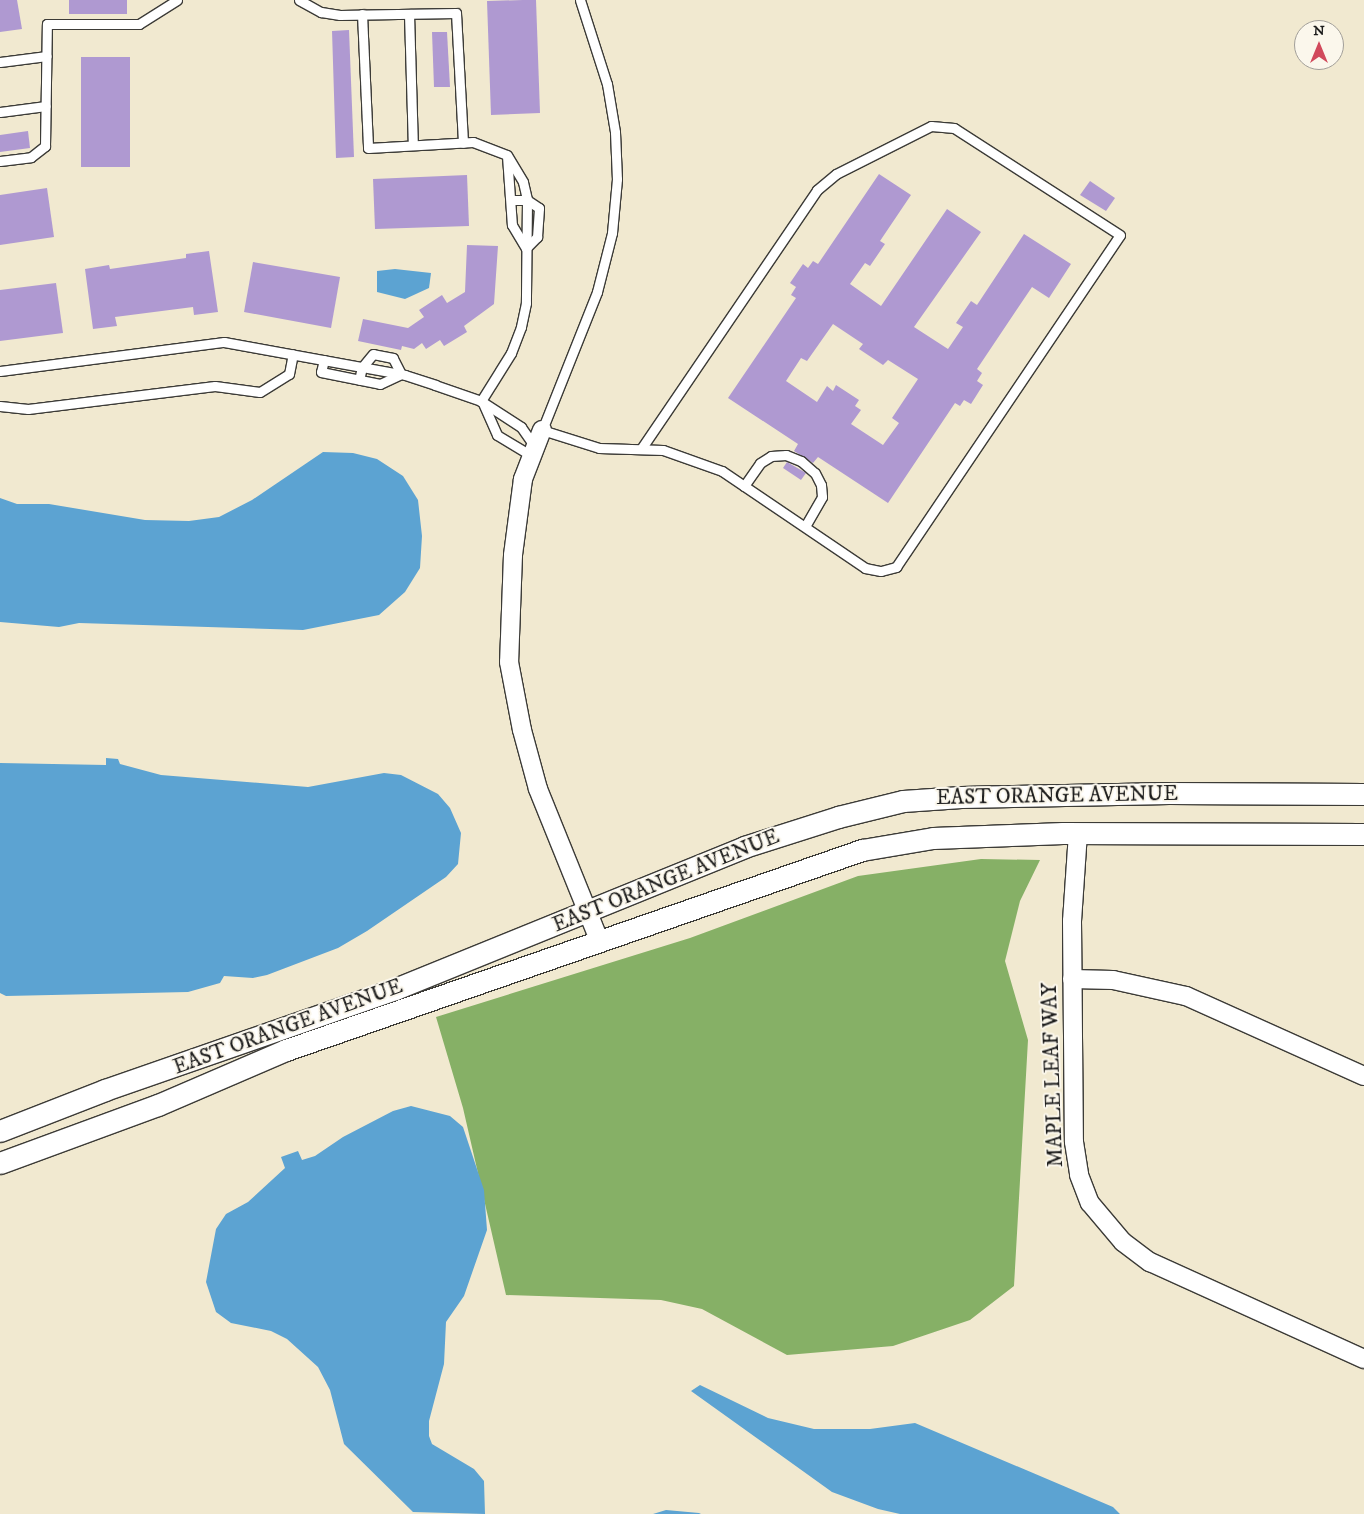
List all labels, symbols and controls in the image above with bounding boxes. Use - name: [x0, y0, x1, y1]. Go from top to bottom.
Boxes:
- north arrow: [1294, 20, 1344, 70]
- text: N: [1313, 22, 1325, 40]
- street label: EAST ORANGE AVENUE: [936, 781, 1178, 811]
- street label: EAST ORANGE AVENUE: [549, 824, 783, 938]
- street label: EAST ORANGE AVENUE: [170, 974, 406, 1080]
- street label: MAPLE LEAF WAY: [1037, 982, 1069, 1168]

